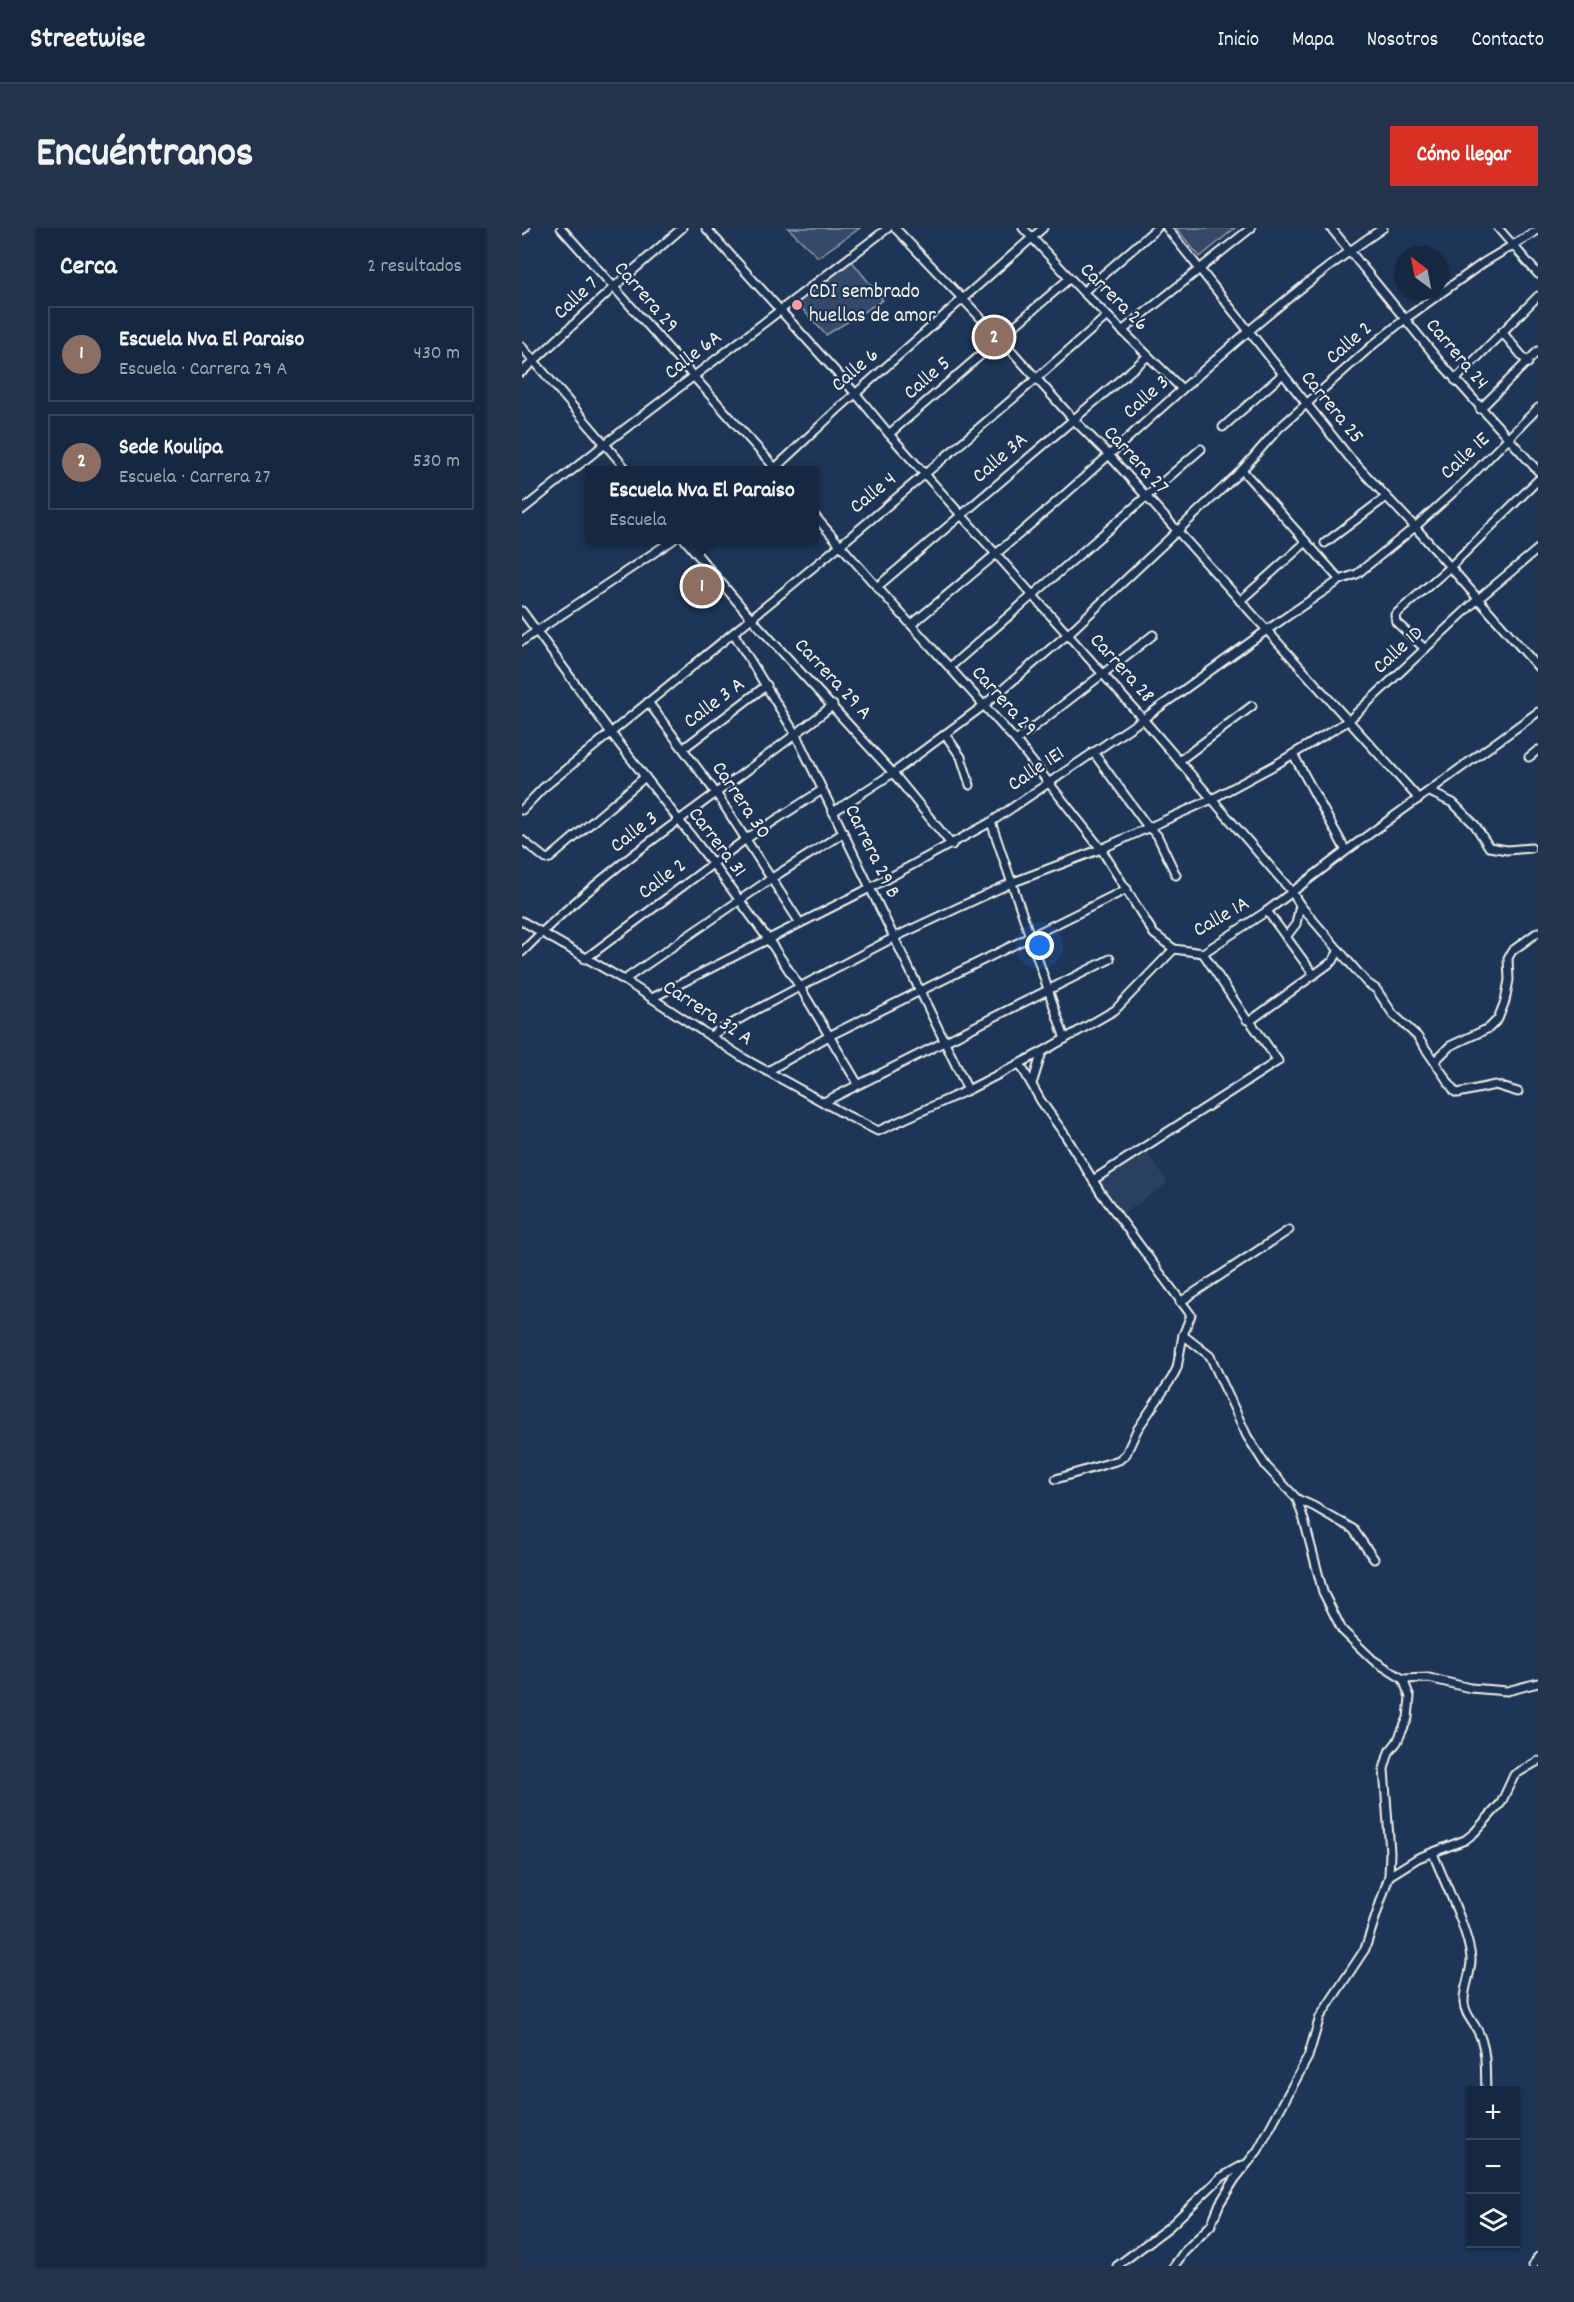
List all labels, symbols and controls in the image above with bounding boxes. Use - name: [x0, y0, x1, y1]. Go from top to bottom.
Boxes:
- text: Streetwise: [30, 21, 145, 61]
- text: Inicio: [1217, 26, 1259, 56]
- text: Mapa: [1292, 26, 1334, 56]
- text: Nosotros: [1367, 26, 1438, 56]
- text: Contacto: [1471, 26, 1544, 56]
- text: Encuéntranos: [36, 126, 254, 186]
- button: Cómo llegar: [1390, 126, 1538, 186]
- north arrow: [1394, 246, 1448, 300]
- text: Cerca: [60, 249, 117, 286]
- text: 2 resultados: [367, 253, 462, 281]
- street label: Carrera 29: [605, 256, 685, 340]
- street label: Carrera 26: [1072, 257, 1154, 339]
- street label: Calle 7: [548, 270, 606, 328]
- place label: CDI sembrado huellas de amor: [809, 278, 936, 332]
- marker: CDI sembrado huellas de amor: [790, 298, 804, 312]
- street label: Carrera 24: [1417, 313, 1495, 397]
- pin: 2: [974, 314, 1014, 360]
- street label: Calle 2: [1320, 315, 1380, 373]
- street label: Calle 6A: [659, 324, 729, 388]
- text: Escuela Nva El Paraiso: [119, 325, 304, 356]
- text: 1: [79, 340, 84, 368]
- text: 430 m: [414, 340, 460, 368]
- street label: Calle 6: [826, 342, 886, 400]
- street label: Calle 5: [898, 350, 958, 408]
- text: Escuela · Carrera 29 A: [119, 356, 288, 384]
- street label: Carrera 25: [1292, 365, 1370, 451]
- street label: Calle 3: [1117, 369, 1177, 427]
- street label: Carrera 27: [1095, 420, 1175, 502]
- street label: Calle 3A: [967, 426, 1035, 492]
- street label: Calle 1E: [1434, 426, 1498, 488]
- text: Sede Koulipa: [119, 433, 223, 464]
- text: 2: [77, 448, 86, 476]
- text: 530 m: [413, 448, 460, 476]
- text: Escuela · Carrera 27: [119, 464, 271, 492]
- popup: [585, 466, 819, 544]
- street label: Calle 4: [844, 466, 904, 522]
- text: Escuela Nva El Paraiso: [609, 476, 795, 507]
- text: Escuela: [609, 507, 666, 535]
- pin: 1: [682, 564, 722, 608]
- street label: Calle 1D: [1367, 620, 1431, 682]
- street label: Carrera 28: [1081, 627, 1161, 711]
- street label: Carrera 29 A: [786, 632, 878, 728]
- street label: Carrera 29: [963, 660, 1043, 744]
- street label: Calle 3 A: [678, 671, 752, 737]
- street label: Calle 1E1: [1002, 740, 1072, 800]
- street label: Carrera 30: [703, 756, 777, 846]
- street label: Carrera 29 B: [835, 800, 907, 904]
- street label: Carrera 31: [680, 801, 752, 885]
- street label: Calle 3: [605, 805, 665, 861]
- street label: Calle 2: [633, 852, 693, 908]
- street label: Calle 1A: [1188, 890, 1256, 946]
- your location: [1025, 931, 1054, 960]
- street label: Carrera 32 A: [656, 974, 758, 1054]
- map controls: [1466, 2086, 1520, 2248]
- button: +: [1466, 2086, 1520, 2140]
- button: −: [1466, 2140, 1520, 2194]
- button: layers: [1466, 2194, 1520, 2248]

